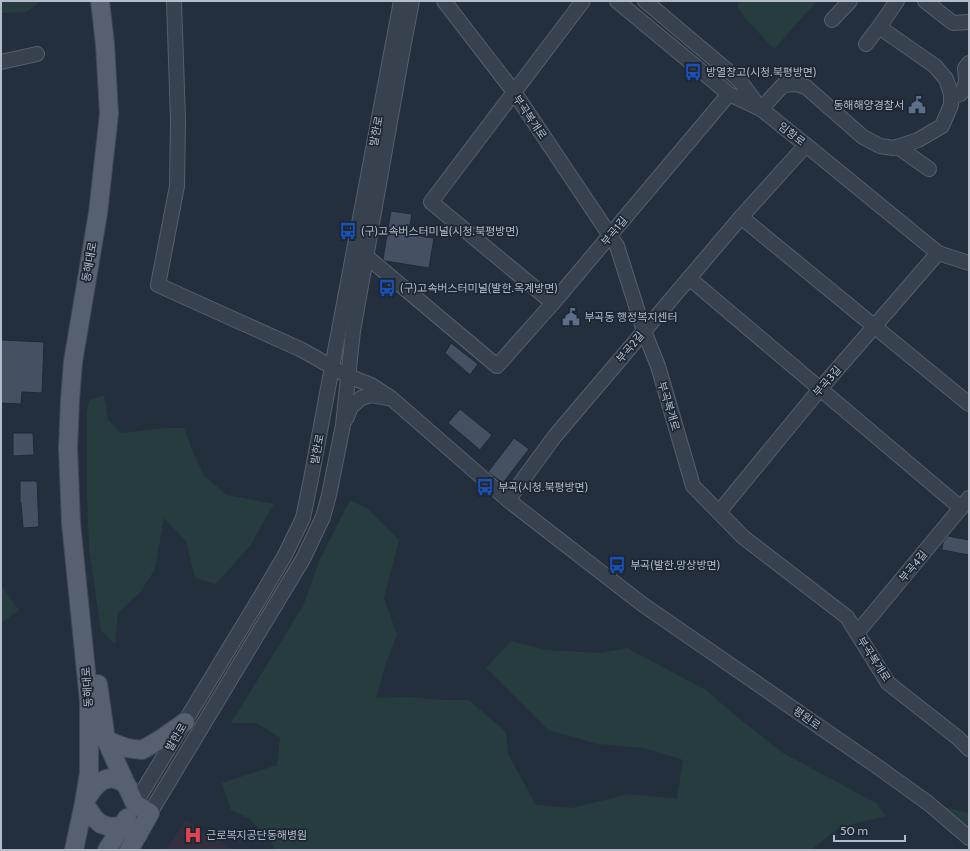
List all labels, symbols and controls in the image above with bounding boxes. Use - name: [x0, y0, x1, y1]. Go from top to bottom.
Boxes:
- bus stop icon: 방열창고(시청.북평방면): [683, 62, 703, 82]
- place label: 방열창고(시청.북평방면): [706, 65, 816, 79]
- street label: 부곡복개로: [510, 92, 550, 142]
- public building icon: 동해해양경찰서: [907, 95, 927, 115]
- place label: 동해해양경찰서: [833, 98, 904, 112]
- street label: 발한로: [366, 115, 386, 147]
- street label: 임항로: [776, 119, 808, 149]
- street label: 부곡1길: [598, 213, 630, 249]
- bus stop icon: (구)고속버스터미널(시청.북평방면): [338, 221, 358, 241]
- place label: (구)고속버스터미널(시청.북평방면): [361, 224, 519, 238]
- street label: 동해대로: [79, 241, 99, 283]
- bus stop icon: (구)고속버스터미널(발한.옥계방면): [377, 278, 397, 298]
- place label: (구)고속버스터미널(발한.옥계방면): [400, 281, 558, 295]
- public building icon: 부곡동 행정복지센터: [561, 307, 581, 327]
- place label: 부곡동 행정복지센터: [584, 310, 678, 324]
- street label: 부곡2길: [613, 329, 647, 365]
- street label: 부곡3길: [810, 363, 844, 399]
- street label: 부곡복개로: [655, 380, 683, 432]
- street label: 발한로: [307, 433, 327, 465]
- bus stop icon: 부곡(시청.북평방면): [475, 477, 495, 497]
- place label: 부곡(시청.북평방면): [498, 480, 588, 494]
- street label: 부곡4길: [896, 547, 930, 585]
- bus stop icon: 부곡(발한.망상방면): [607, 555, 627, 575]
- place label: 부곡(발한.망상방면): [630, 558, 720, 572]
- street label: 부곡복개로: [854, 634, 894, 684]
- street label: 동해대로: [79, 666, 95, 708]
- street label: 평원로: [791, 704, 823, 732]
- street label: 발한로: [162, 720, 190, 754]
- scale bar: [834, 817, 905, 843]
- text: 50 m: [840, 823, 868, 838]
- hospital icon: 근로복지공단동해병원: [183, 825, 203, 845]
- place label: 근로복지공단동해병원: [206, 828, 307, 842]

